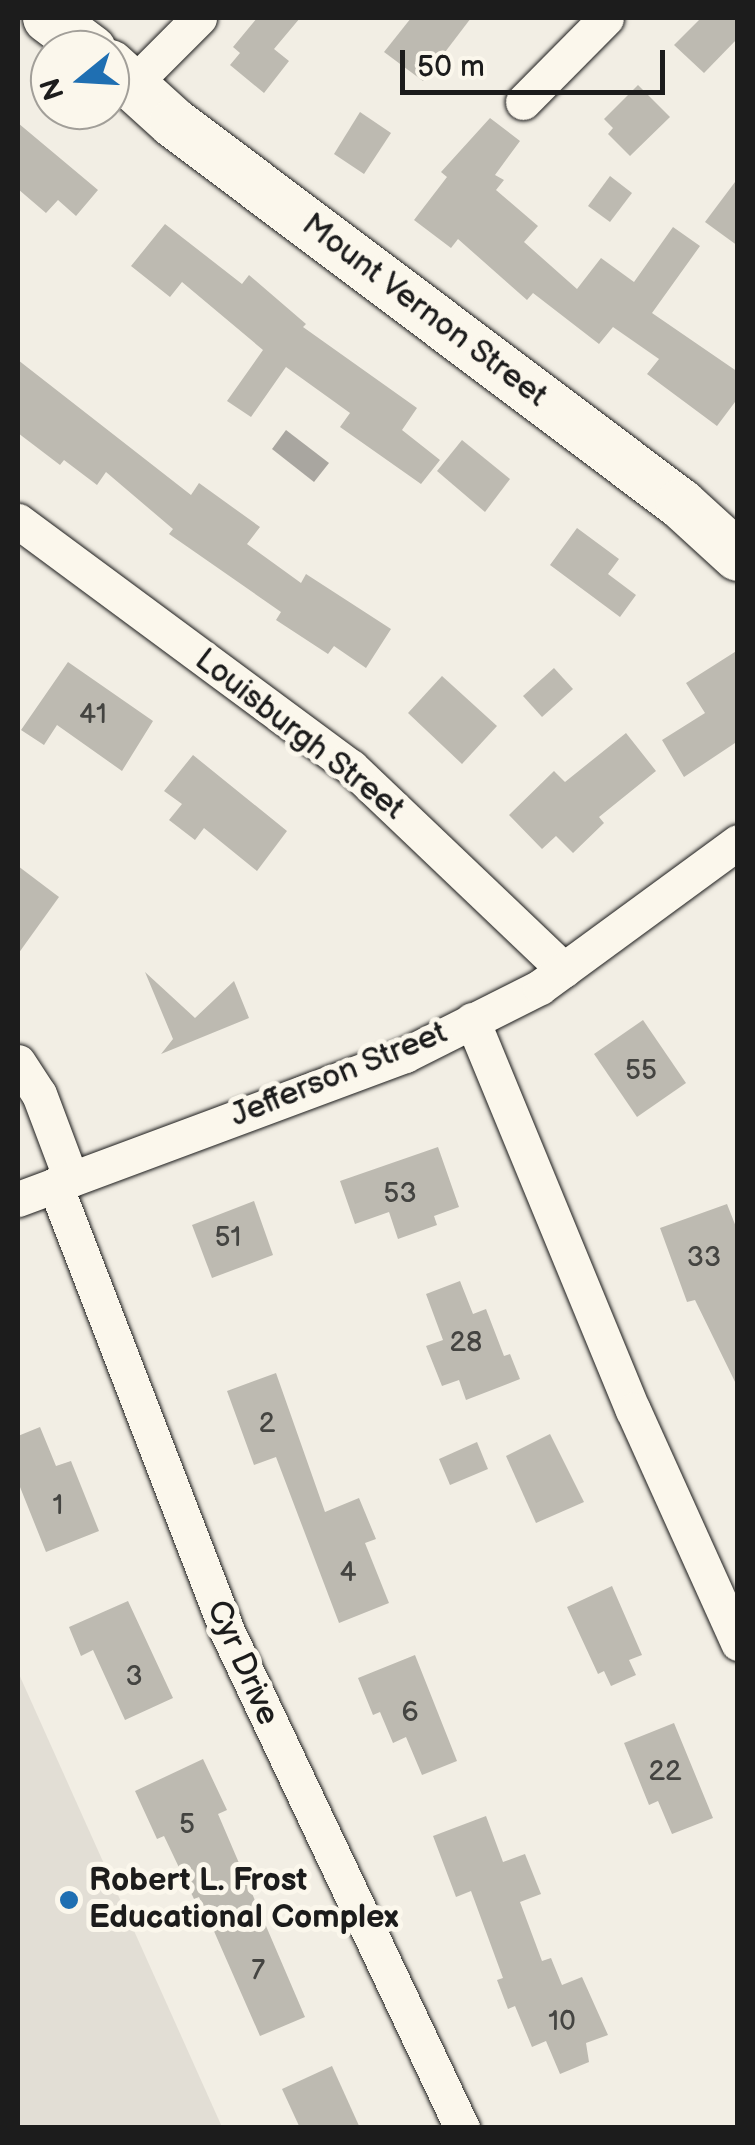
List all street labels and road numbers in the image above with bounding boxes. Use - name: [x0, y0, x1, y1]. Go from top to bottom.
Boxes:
- street label: Mount Vernon Street: [293, 206, 555, 416]
- street label: Louisburgh Street: [186, 641, 412, 829]
- street label: Jefferson Street: [225, 1014, 453, 1136]
- street label: Cyr Drive: [197, 1595, 287, 1731]

